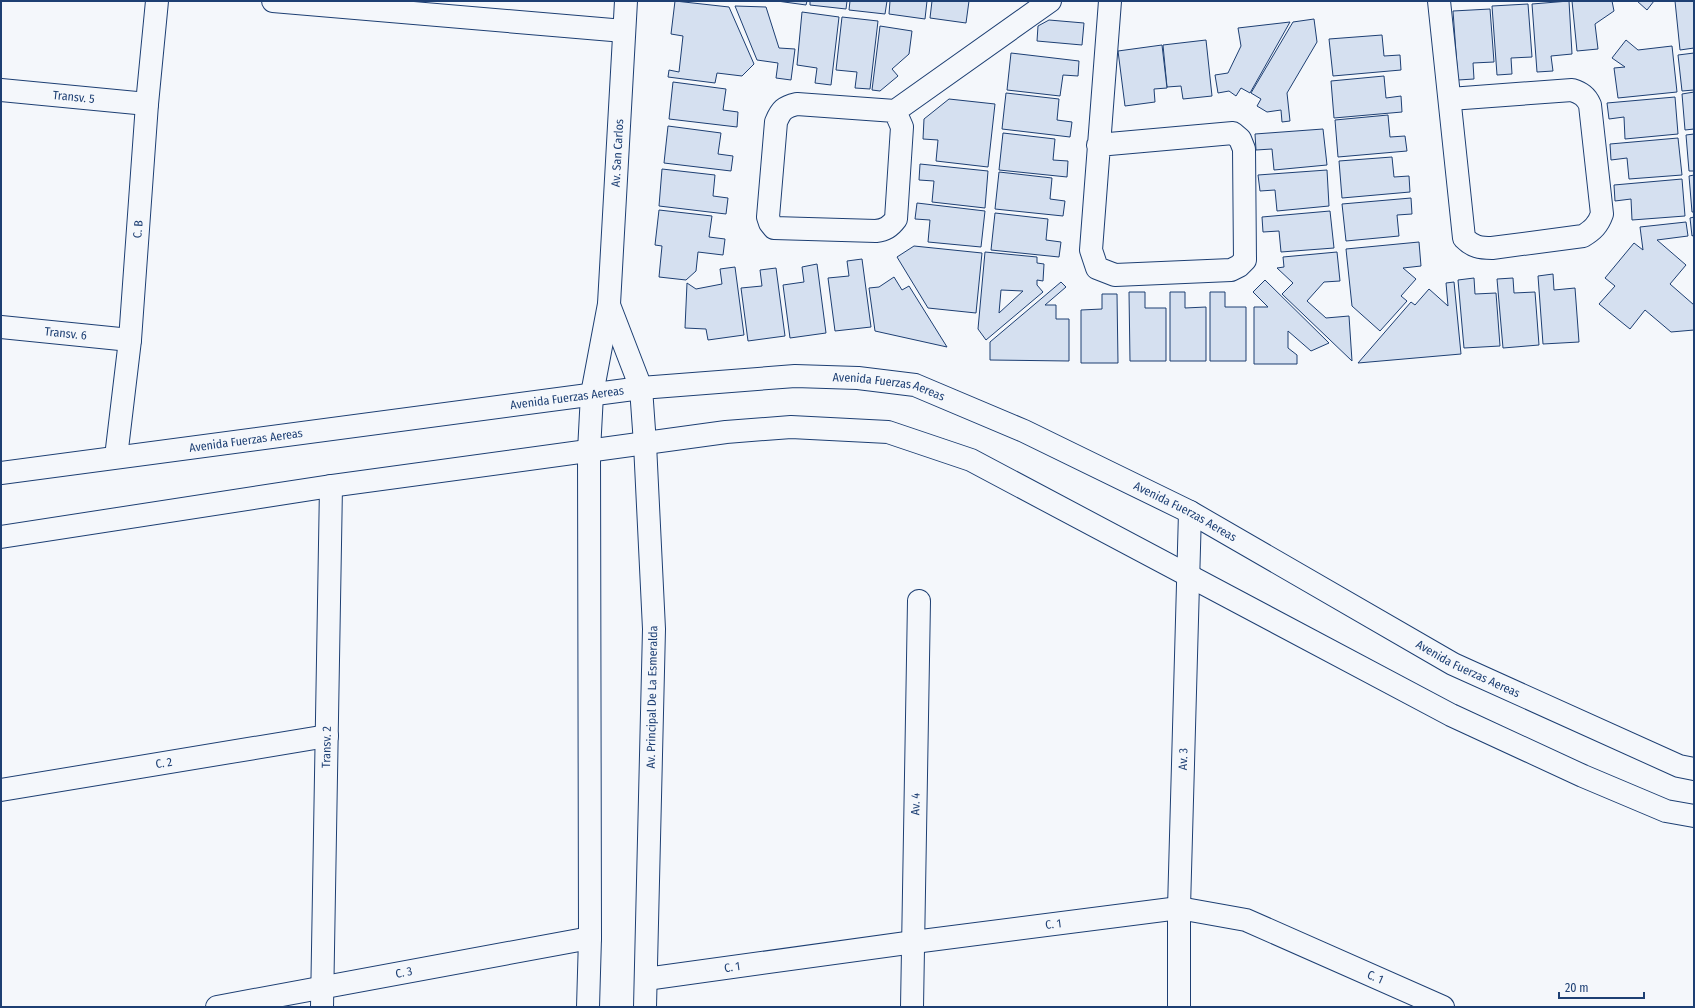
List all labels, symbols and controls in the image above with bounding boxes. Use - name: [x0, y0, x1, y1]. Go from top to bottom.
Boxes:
- street label: Transv. 5: [52, 88, 96, 106]
- street label: Av. San Carlos: [609, 119, 626, 187]
- street label: C. B: [130, 219, 146, 239]
- street label: Transv. 6: [44, 324, 88, 343]
- street label: Avenida Fuerzas Aereas: [832, 370, 947, 404]
- street label: Avenida Fuerzas Aereas: [509, 383, 625, 412]
- street label: Avenida Fuerzas Aereas: [188, 426, 303, 455]
- street label: Avenida Fuerzas Aereas: [1131, 479, 1239, 544]
- street label: Av. Principal De La Esmeralda: [644, 625, 660, 769]
- street label: Avenida Fuerzas Aereas: [1414, 637, 1522, 700]
- street label: Transv. 2: [319, 726, 334, 768]
- street label: Av. 3: [1176, 748, 1190, 770]
- street label: C. 2: [154, 755, 173, 771]
- street label: Av. 4: [908, 793, 923, 815]
- street label: C. 1: [1044, 916, 1062, 932]
- street label: C. 1: [723, 959, 741, 975]
- street label: C. 3: [394, 964, 413, 981]
- street label: C. 1: [1365, 967, 1385, 987]
- scale bar: [1559, 974, 1644, 1000]
- text: 20 m: [1565, 981, 1589, 995]

